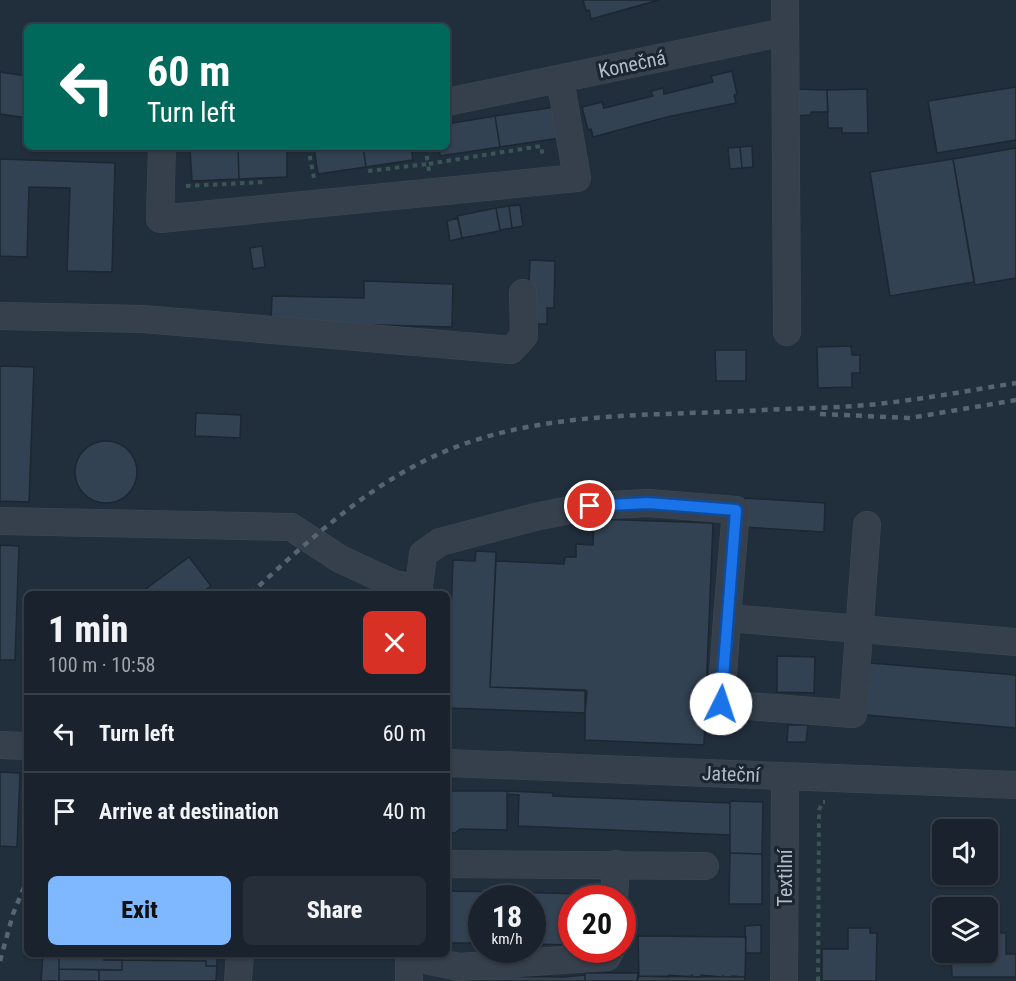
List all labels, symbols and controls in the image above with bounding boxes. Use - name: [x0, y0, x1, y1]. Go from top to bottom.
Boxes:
- street label: Konečná: [596, 45, 668, 83]
- text: 60 m: [147, 47, 230, 96]
- icon: left: [48, 48, 126, 126]
- text: Turn left: [147, 97, 236, 129]
- pin: [564, 480, 615, 531]
- icon: arrive: [573, 489, 606, 522]
- text: 1 min: [48, 609, 128, 651]
- button: close: [363, 611, 426, 674]
- text: 100 m · 10:58: [48, 653, 155, 677]
- position arrow: [689, 672, 753, 736]
- icon: left: [48, 717, 81, 750]
- text: Turn left: [99, 721, 174, 746]
- text: 60 m: [383, 721, 426, 746]
- street label: Jateční: [702, 761, 762, 787]
- icon: arrive: [48, 795, 81, 828]
- text: Arrive at destination: [99, 799, 279, 824]
- text: 40 m: [383, 799, 426, 824]
- map controls: [932, 819, 998, 963]
- button: sound: [932, 819, 998, 885]
- street label: Textilní: [773, 848, 797, 907]
- button: Exit: [48, 876, 231, 945]
- button: Share: [243, 876, 426, 945]
- speed limit sign: 20: [558, 885, 636, 963]
- button: layers: [932, 897, 998, 963]
- text: 18: [492, 899, 522, 934]
- text: km/h: [492, 930, 522, 948]

